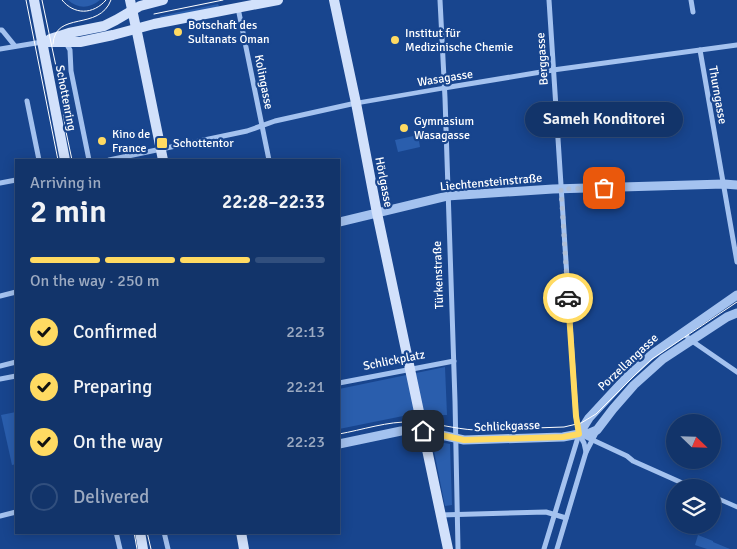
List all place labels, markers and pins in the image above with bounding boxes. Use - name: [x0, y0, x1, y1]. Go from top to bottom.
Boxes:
- place label: Botschaft des Sultanats Oman: [188, 18, 270, 47]
- marker: Botschaft des Sultanats Oman: [172, 26, 184, 38]
- place label: Institut für Medizinische Chemie: [405, 26, 513, 55]
- marker: Institut für Medizinische Chemie: [389, 34, 401, 46]
- callout: Sameh Konditorei: [525, 103, 683, 138]
- place label: Gymnasium Wasagasse: [414, 114, 474, 143]
- marker: Gymnasium Wasagasse: [398, 122, 410, 134]
- place label: Kino de France: [112, 127, 150, 156]
- marker: Kino de France: [96, 135, 108, 147]
- marker: Schottentor: [155, 136, 169, 150]
- place label: Schottentor: [173, 136, 234, 151]
- pin: [583, 167, 625, 209]
- pin: [402, 410, 444, 452]

